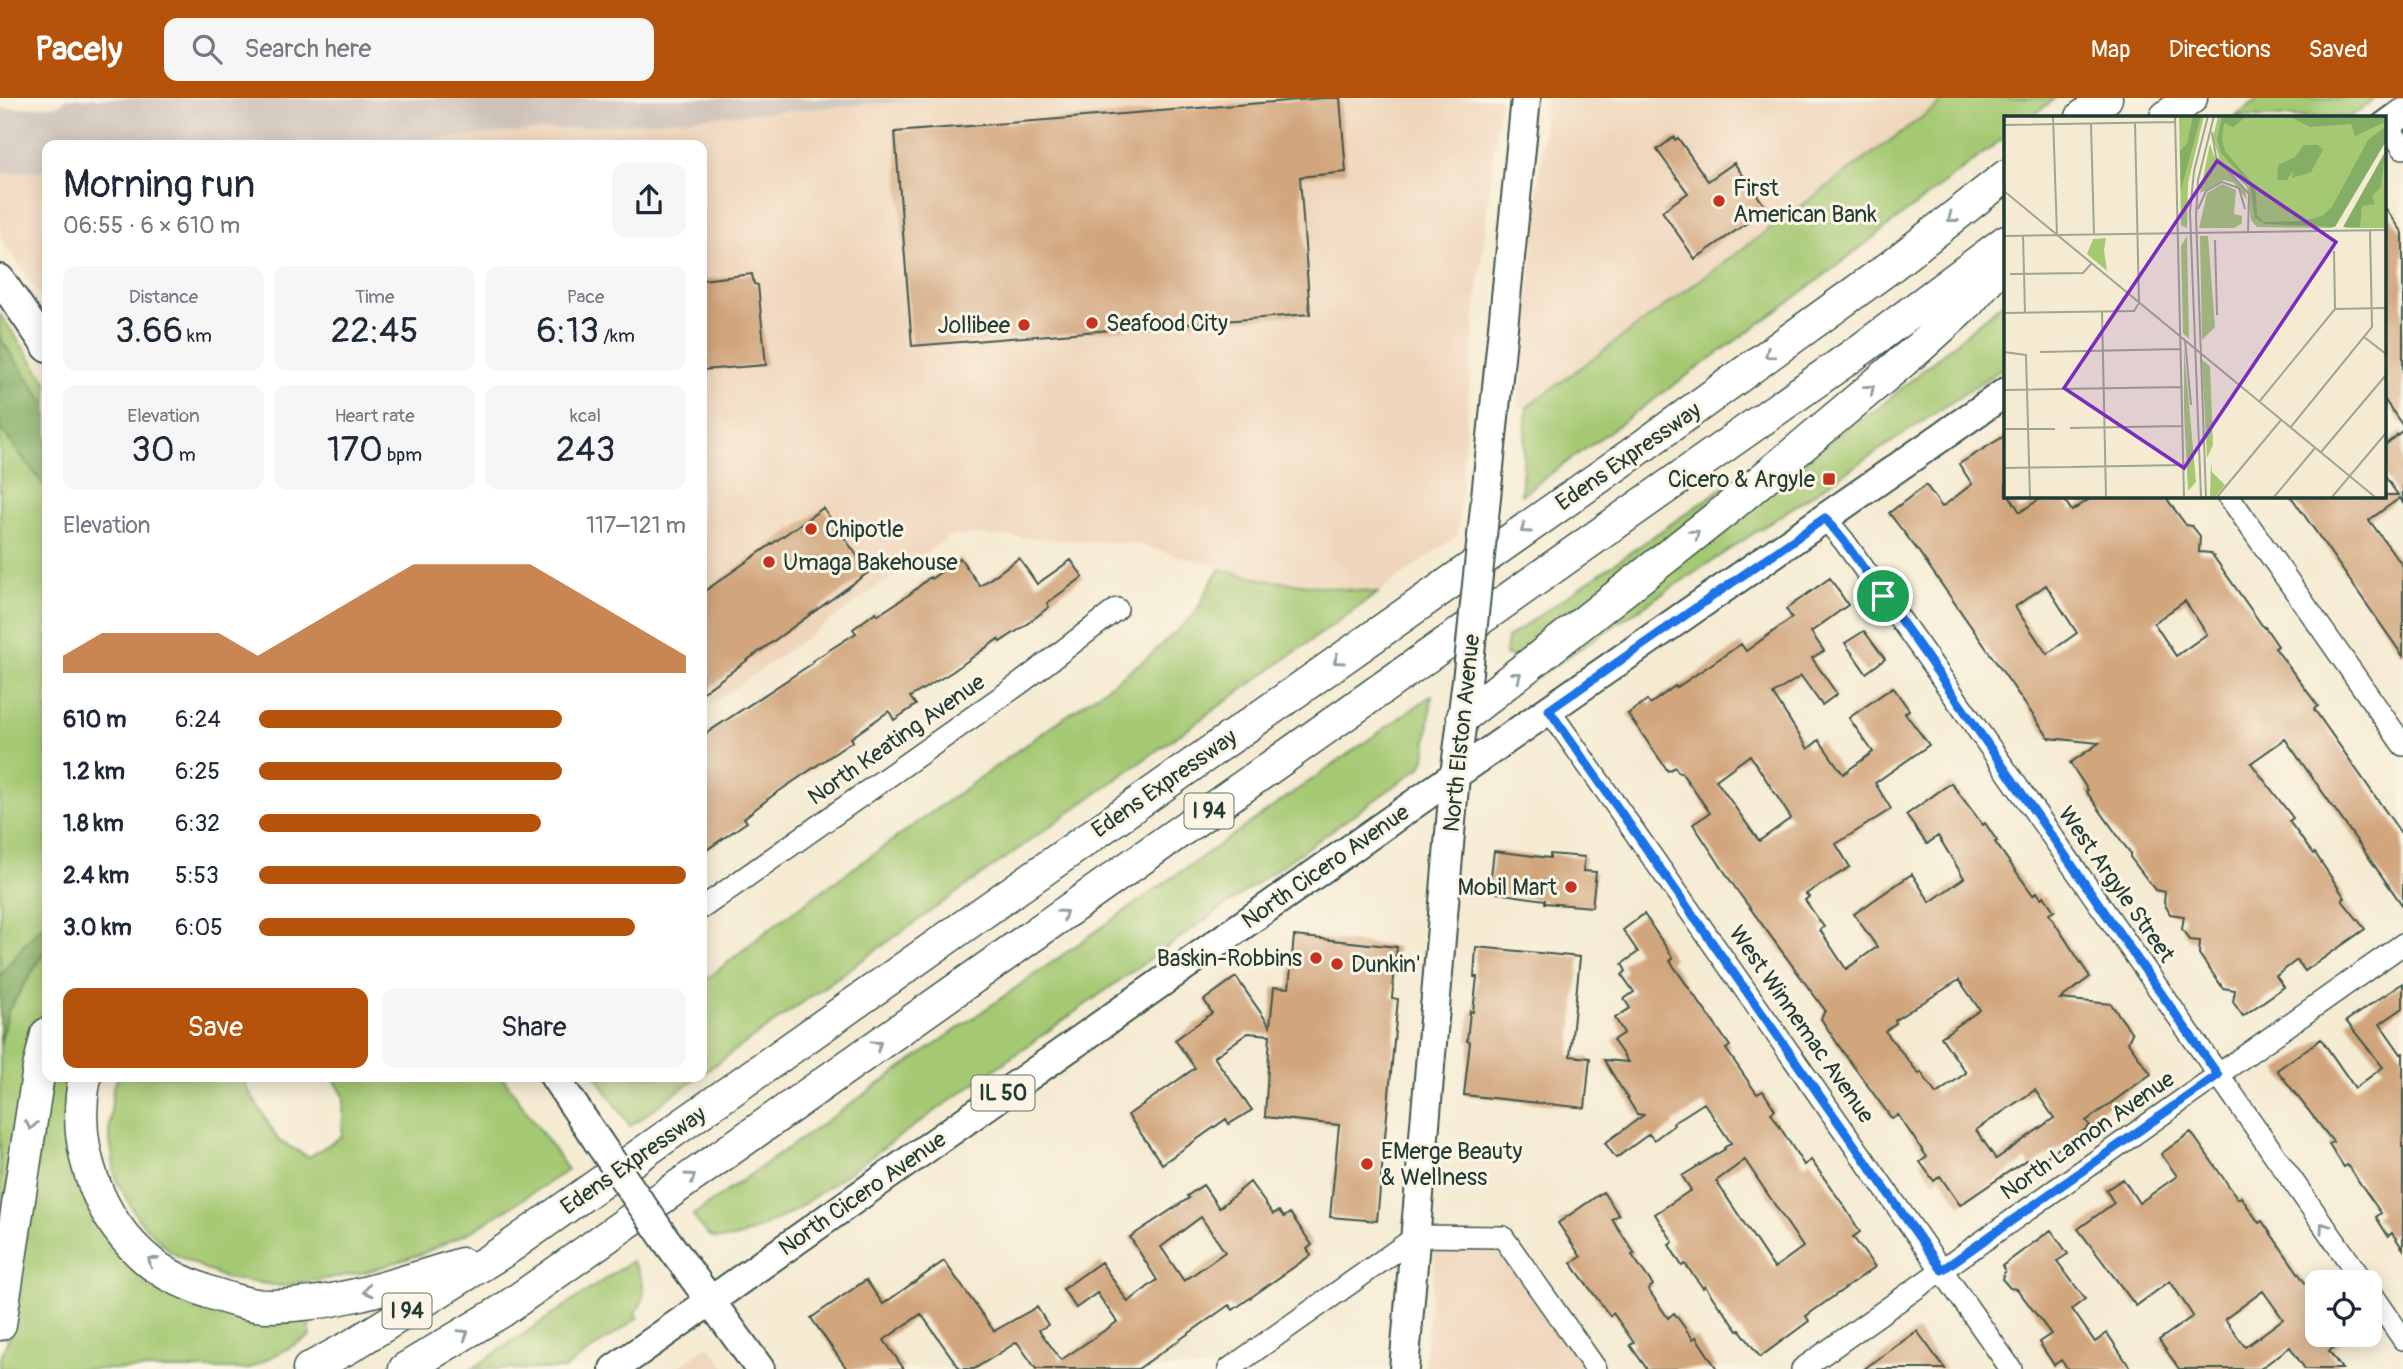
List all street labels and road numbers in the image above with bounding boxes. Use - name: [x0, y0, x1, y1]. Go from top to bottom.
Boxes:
- street label: Edens Expressway: [1550, 395, 1707, 517]
- street label: North Elston Avenue: [1437, 632, 1486, 834]
- street label: North Keating Avenue: [802, 667, 991, 811]
- street label: Edens Expressway: [1086, 722, 1243, 844]
- road number: I 94: [1184, 794, 1234, 828]
- street label: North Cicero Avenue: [1236, 797, 1415, 935]
- street label: West Argyle Street: [2052, 801, 2182, 969]
- street label: West Winnemac Avenue: [1722, 920, 1881, 1129]
- street label: North Lamon Avenue: [1995, 1064, 2181, 1206]
- road number: IL 50: [972, 1076, 1034, 1110]
- street label: Edens Expressway: [555, 1099, 712, 1221]
- street label: North Cicero Avenue: [773, 1124, 952, 1262]
- road number: I 94: [382, 1294, 432, 1328]

